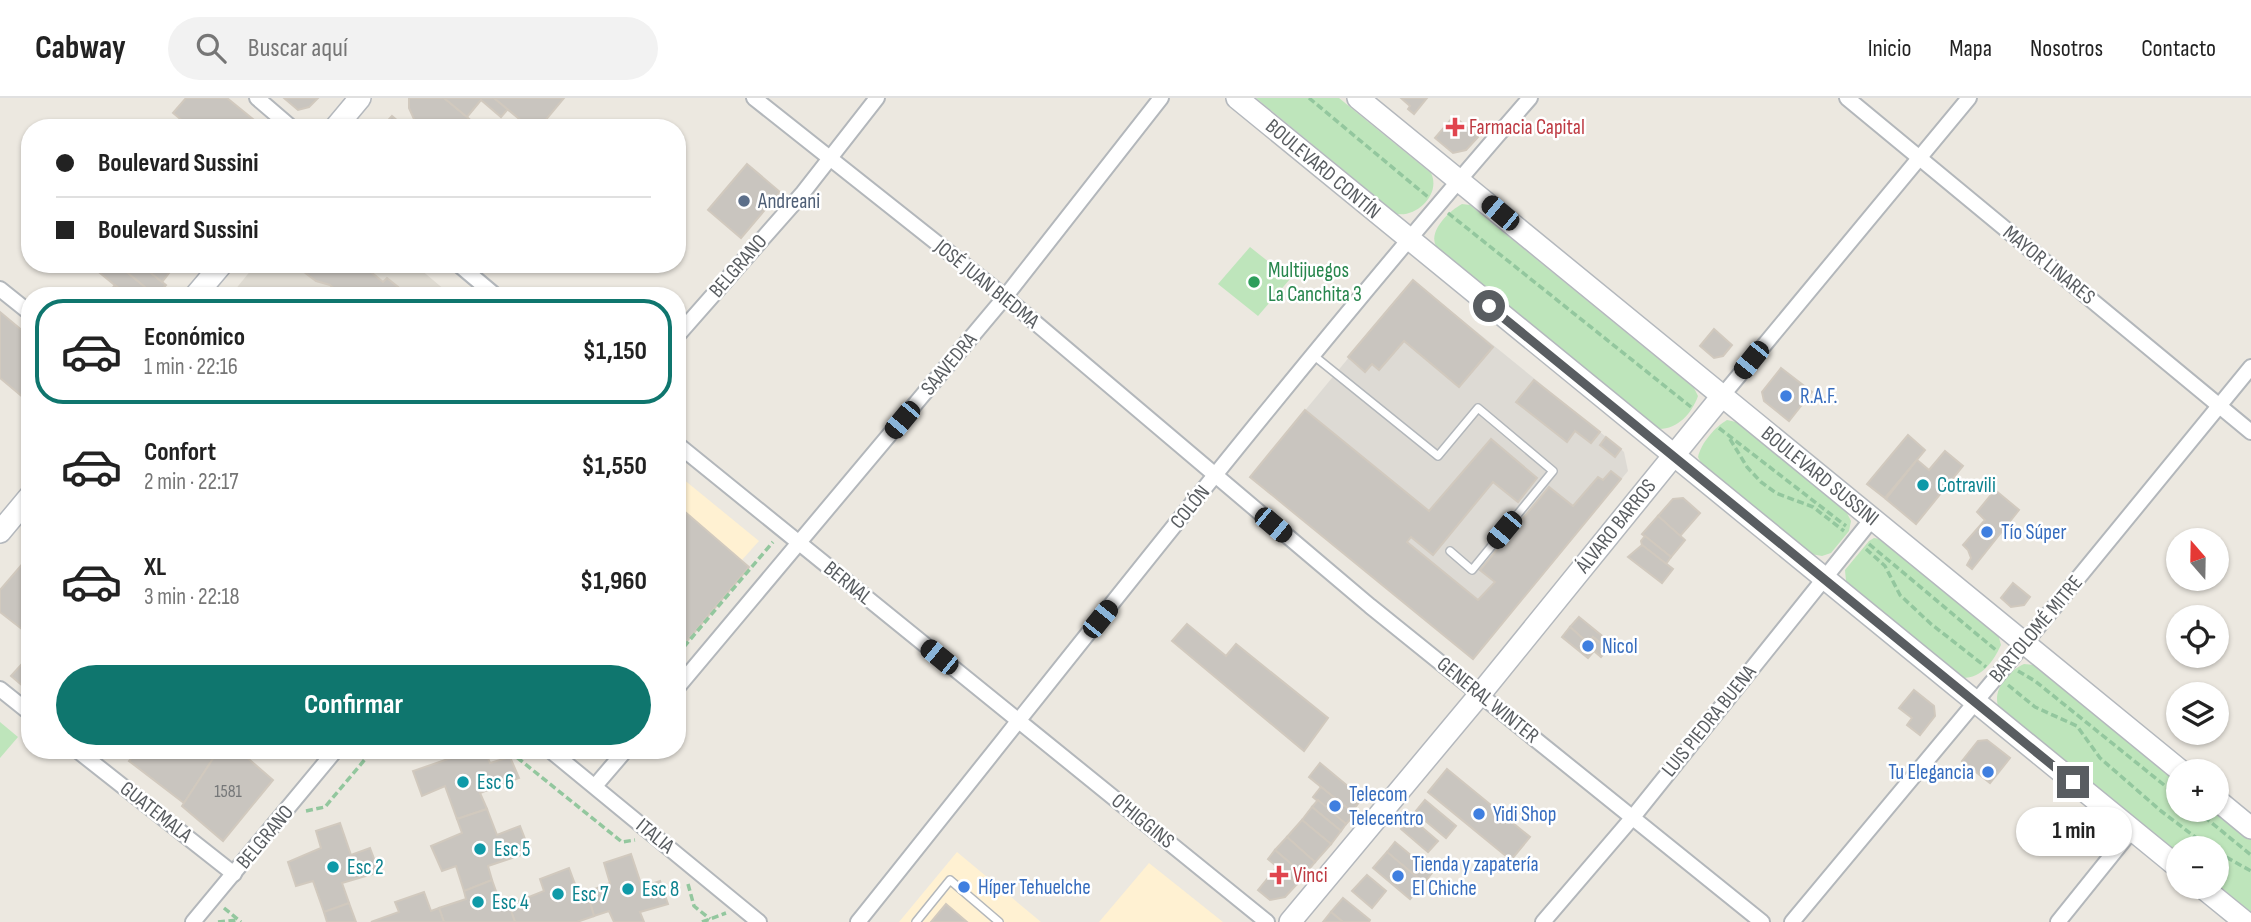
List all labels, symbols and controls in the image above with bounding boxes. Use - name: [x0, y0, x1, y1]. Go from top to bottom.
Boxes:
- search box: [168, 17, 658, 80]
- text: Cabway: [35, 28, 126, 68]
- icon: search: [192, 29, 230, 67]
- text: Buscar aquí: [248, 33, 348, 64]
- text: Inicio: [1868, 34, 1911, 63]
- text: Mapa: [1949, 34, 1992, 63]
- text: Nosotros: [2030, 34, 2103, 63]
- text: Contacto: [2141, 34, 2216, 63]
- street label: BOULEVARD CONTÍN: [1260, 114, 1386, 224]
- place label: Farmacia Capital: [1469, 115, 1585, 140]
- marker: Farmacia Capital: [1447, 119, 1463, 135]
- text: Boulevard Sussini: [98, 148, 259, 179]
- place label: Andreani: [757, 189, 820, 214]
- car: [1478, 191, 1523, 235]
- marker: Andreani: [736, 193, 752, 209]
- text: Boulevard Sussini: [98, 215, 259, 246]
- street label: MAYOR LINARES: [1998, 220, 2100, 310]
- street label: BELGRANO: [704, 229, 772, 303]
- street label: JOSÉ JUAN BIEDMA: [929, 234, 1045, 334]
- place label: Multijuegos La Canchita 3: [1268, 258, 1362, 307]
- marker: Multijuegos La Canchita 3: [1246, 274, 1262, 290]
- route start: [1473, 290, 1505, 322]
- icon: car: [60, 320, 123, 383]
- text: Económico: [144, 322, 245, 353]
- street label: SAAVEDRA: [916, 327, 983, 400]
- text: $1,150: [583, 336, 647, 367]
- car: [1730, 337, 1773, 383]
- text: 1 min · 22:16: [144, 353, 238, 381]
- place label: R.A.F.: [1800, 384, 1837, 409]
- marker: R.A.F.: [1778, 388, 1794, 404]
- car: [881, 397, 924, 443]
- street label: BOULEVARD SUSSINI: [1756, 421, 1884, 531]
- icon: car: [60, 435, 123, 498]
- text: Confort: [144, 437, 216, 468]
- text: $1,550: [582, 451, 647, 482]
- text: 2 min · 22:17: [144, 468, 238, 496]
- place label: Cotravili: [1937, 473, 1996, 498]
- street label: ÁLVARO BARROS: [1570, 474, 1661, 579]
- marker: Cotravili: [1915, 477, 1931, 493]
- street label: COLÓN: [1165, 480, 1215, 534]
- car: [1251, 503, 1296, 547]
- car: [1483, 507, 1526, 553]
- place label: Tío Súper: [2001, 520, 2066, 545]
- marker: Tío Súper: [1979, 524, 1995, 540]
- north arrow: [2166, 528, 2230, 592]
- map controls: [2166, 528, 2229, 899]
- icon: car: [60, 550, 123, 613]
- text: XL: [144, 552, 166, 583]
- street label: BERNAL: [819, 556, 877, 610]
- text: $1,960: [580, 566, 647, 597]
- street label: BARTOLOMÉ MITRE: [1984, 570, 2088, 688]
- text: 3 min · 22:18: [144, 583, 240, 611]
- car: [1079, 596, 1122, 642]
- button: locate: [2166, 605, 2229, 668]
- place label: Nicol: [1602, 634, 1638, 659]
- car: [917, 636, 962, 678]
- marker: Nicol: [1580, 638, 1596, 654]
- street label: GENERAL WINTER: [1432, 651, 1544, 749]
- street label: LUIS PIEDRA BUENA: [1656, 659, 1762, 782]
- button: Confirmar: [56, 665, 651, 745]
- button: layers: [2166, 682, 2229, 745]
- button: +: [2166, 759, 2229, 822]
- place label: Tu Elegancia: [1888, 760, 1974, 785]
- marker: Tu Elegancia: [1980, 764, 1996, 780]
- route end: [2057, 766, 2089, 798]
- place label: Esc 6: [477, 770, 514, 795]
- marker: Esc 6: [455, 774, 471, 790]
- street label: GUATEMALA: [115, 776, 198, 848]
- house number: 1581: [214, 781, 243, 802]
- place label: Telecom Telecentro: [1349, 782, 1424, 831]
- street label: O'HIGGINS: [1107, 788, 1179, 854]
- marker: Telecom Telecentro: [1327, 798, 1343, 814]
- street label: BELGRANO: [231, 800, 299, 874]
- place label: Yidi Shop: [1493, 802, 1556, 827]
- marker: Yidi Shop: [1471, 806, 1487, 822]
- callout: 1 min: [2015, 806, 2131, 856]
- street label: ITALIA: [631, 813, 680, 860]
- text: 1 min: [2053, 817, 2095, 845]
- button: −: [2166, 836, 2229, 899]
- place label: Esc 5: [494, 837, 530, 862]
- marker: Esc 5: [472, 841, 488, 857]
- place label: Tienda y zapatería El Chiche: [1412, 852, 1539, 901]
- place label: Esc 2: [347, 855, 384, 880]
- marker: Esc 2: [325, 859, 341, 875]
- place label: Vinci: [1293, 863, 1328, 888]
- marker: Vinci: [1271, 867, 1287, 883]
- marker: Tienda y zapatería El Chiche: [1390, 868, 1406, 884]
- place label: Híper Tehuelche: [978, 875, 1091, 900]
- place label: Esc 8: [642, 877, 679, 902]
- marker: Híper Tehuelche: [956, 879, 972, 895]
- marker: Esc 8: [620, 881, 636, 897]
- place label: Esc 7: [572, 882, 609, 907]
- marker: Esc 7: [550, 886, 566, 902]
- place label: Esc 4: [492, 890, 529, 915]
- marker: Esc 4: [470, 894, 486, 910]

